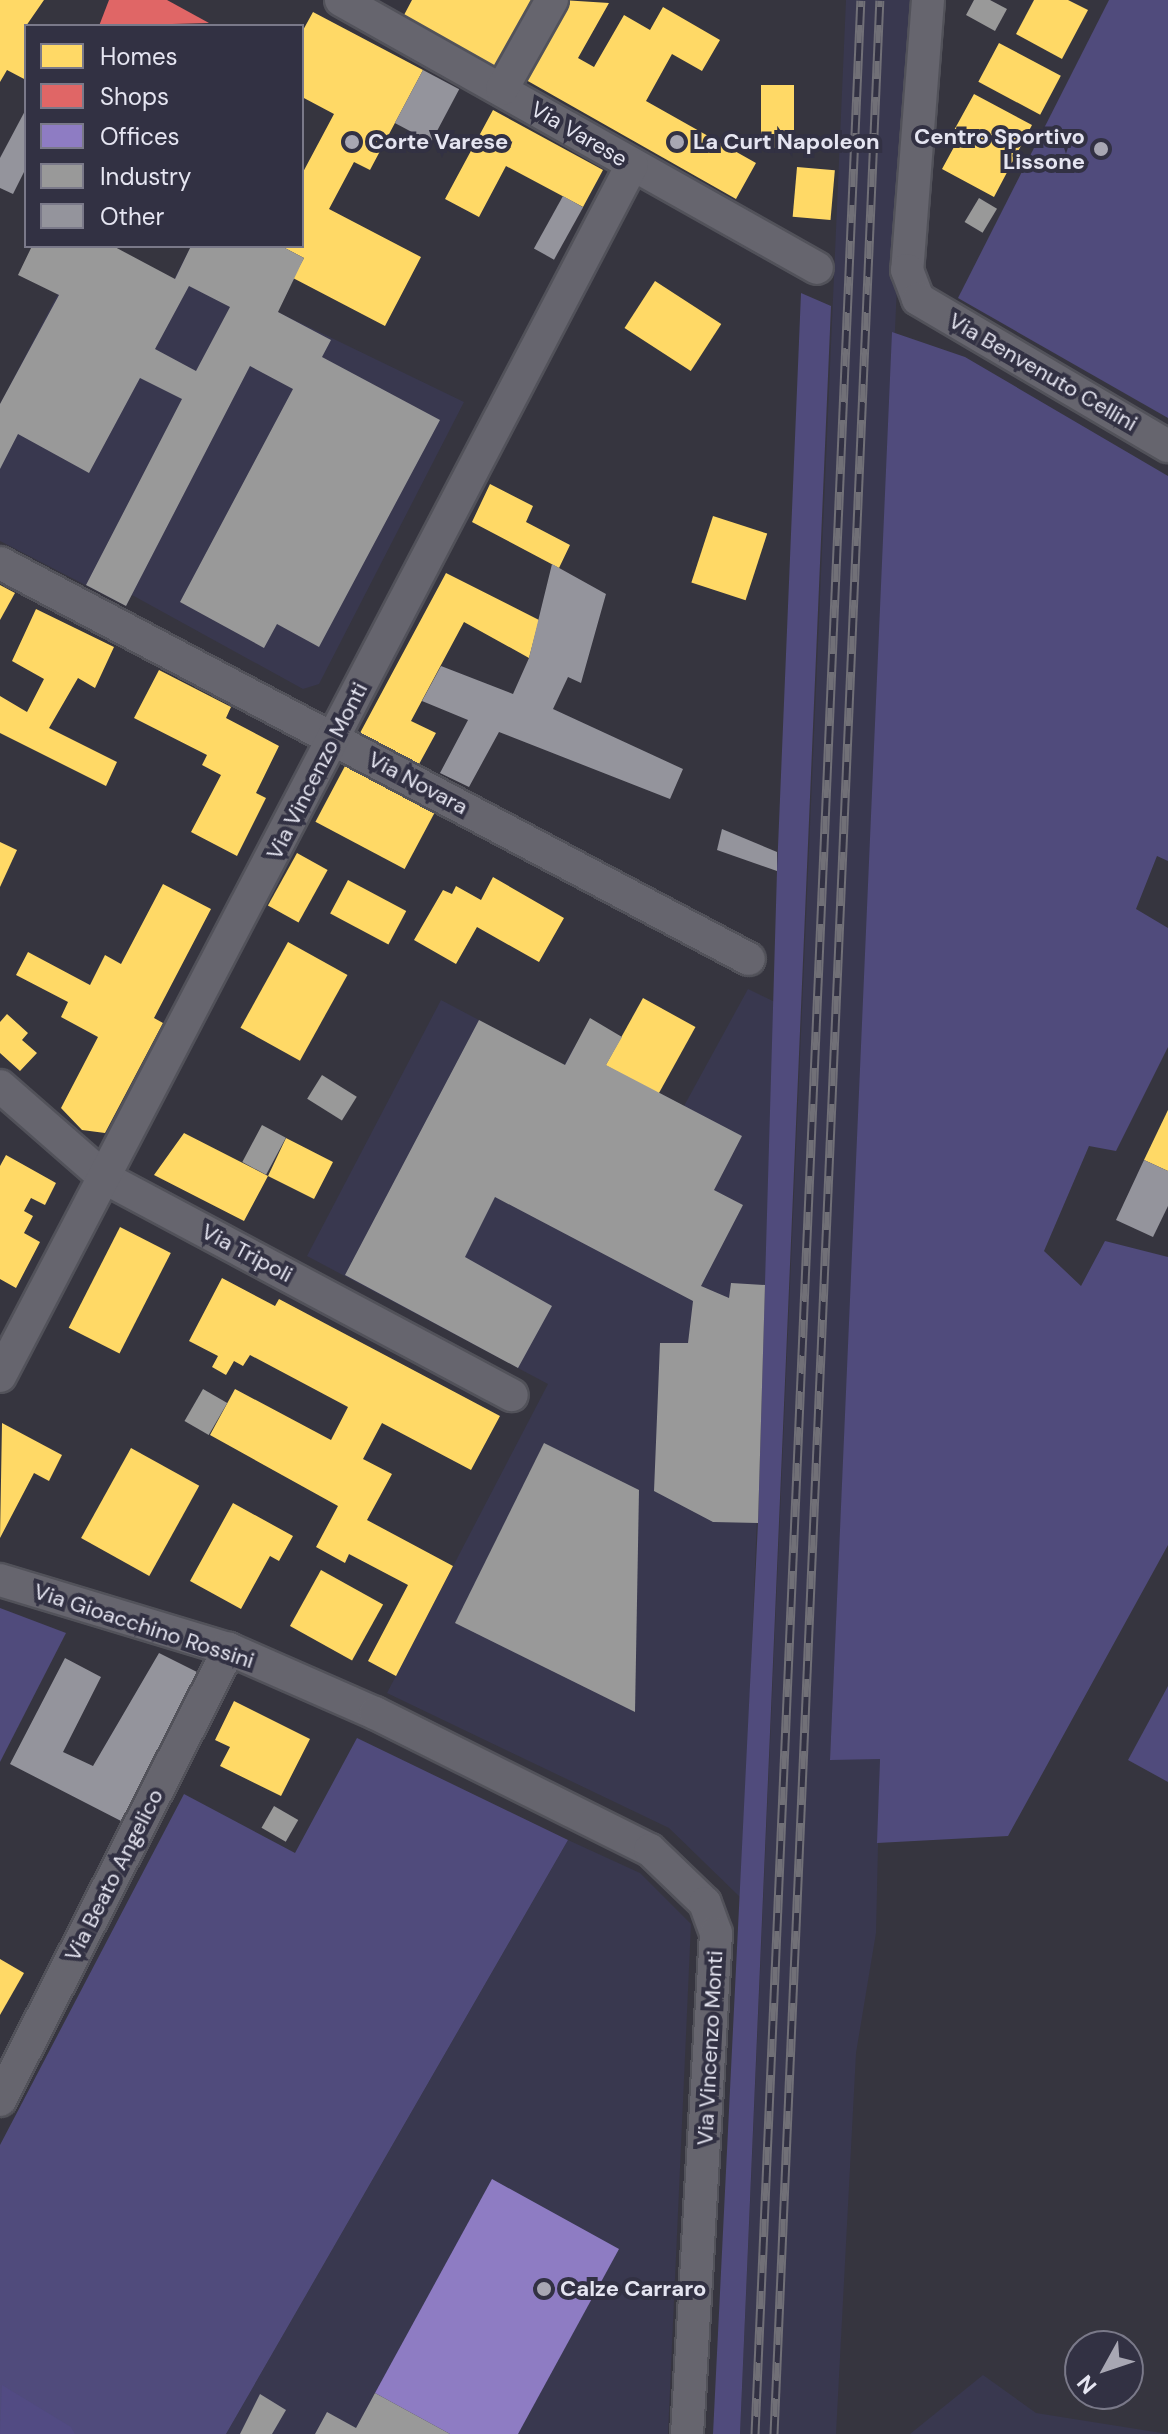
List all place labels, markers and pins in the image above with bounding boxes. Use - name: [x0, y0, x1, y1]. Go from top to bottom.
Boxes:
- place label: Centro Sportivo Lissone: [914, 123, 1085, 174]
- place label: Corte Varese: [368, 129, 508, 155]
- place label: La Curt Napoleon: [693, 129, 880, 155]
- marker: Corte Varese: [343, 133, 361, 151]
- marker: La Curt Napoleon: [668, 133, 686, 151]
- marker: Centro Sportivo Lissone: [1092, 140, 1110, 158]
- place label: Calze Carraro: [560, 2276, 706, 2302]
- marker: Calze Carraro: [535, 2280, 553, 2298]

